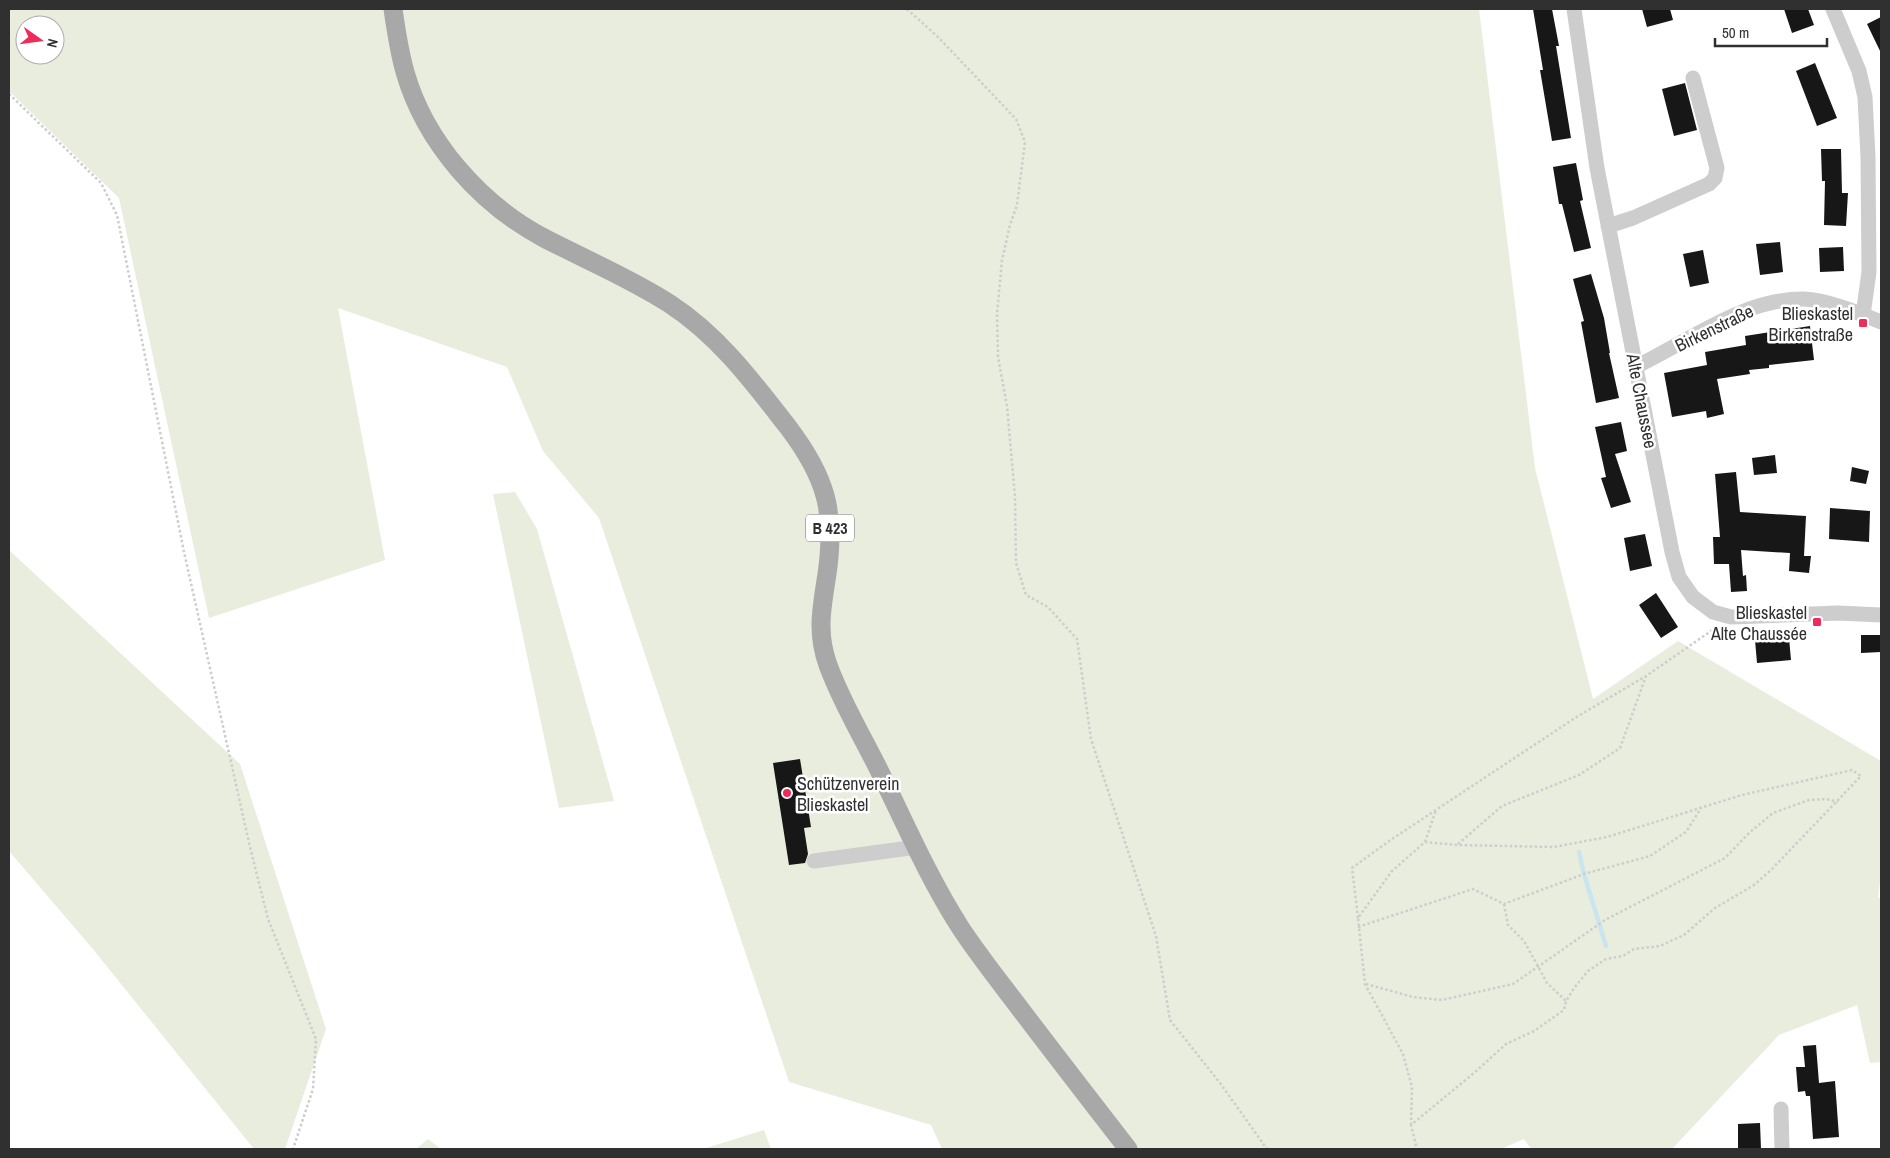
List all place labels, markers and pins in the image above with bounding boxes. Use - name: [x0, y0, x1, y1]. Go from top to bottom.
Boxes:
- place label: Blieskastel Birkenstraße: [1769, 301, 1853, 347]
- marker: Blieskastel Birkenstraße: [1857, 317, 1869, 329]
- place label: Blieskastel Alte Chaussée: [1710, 600, 1807, 646]
- marker: Blieskastel Alte Chaussée: [1811, 616, 1823, 628]
- place label: Schützenverein Blieskastel: [797, 771, 900, 817]
- marker: Schützenverein Blieskastel: [781, 787, 793, 799]

